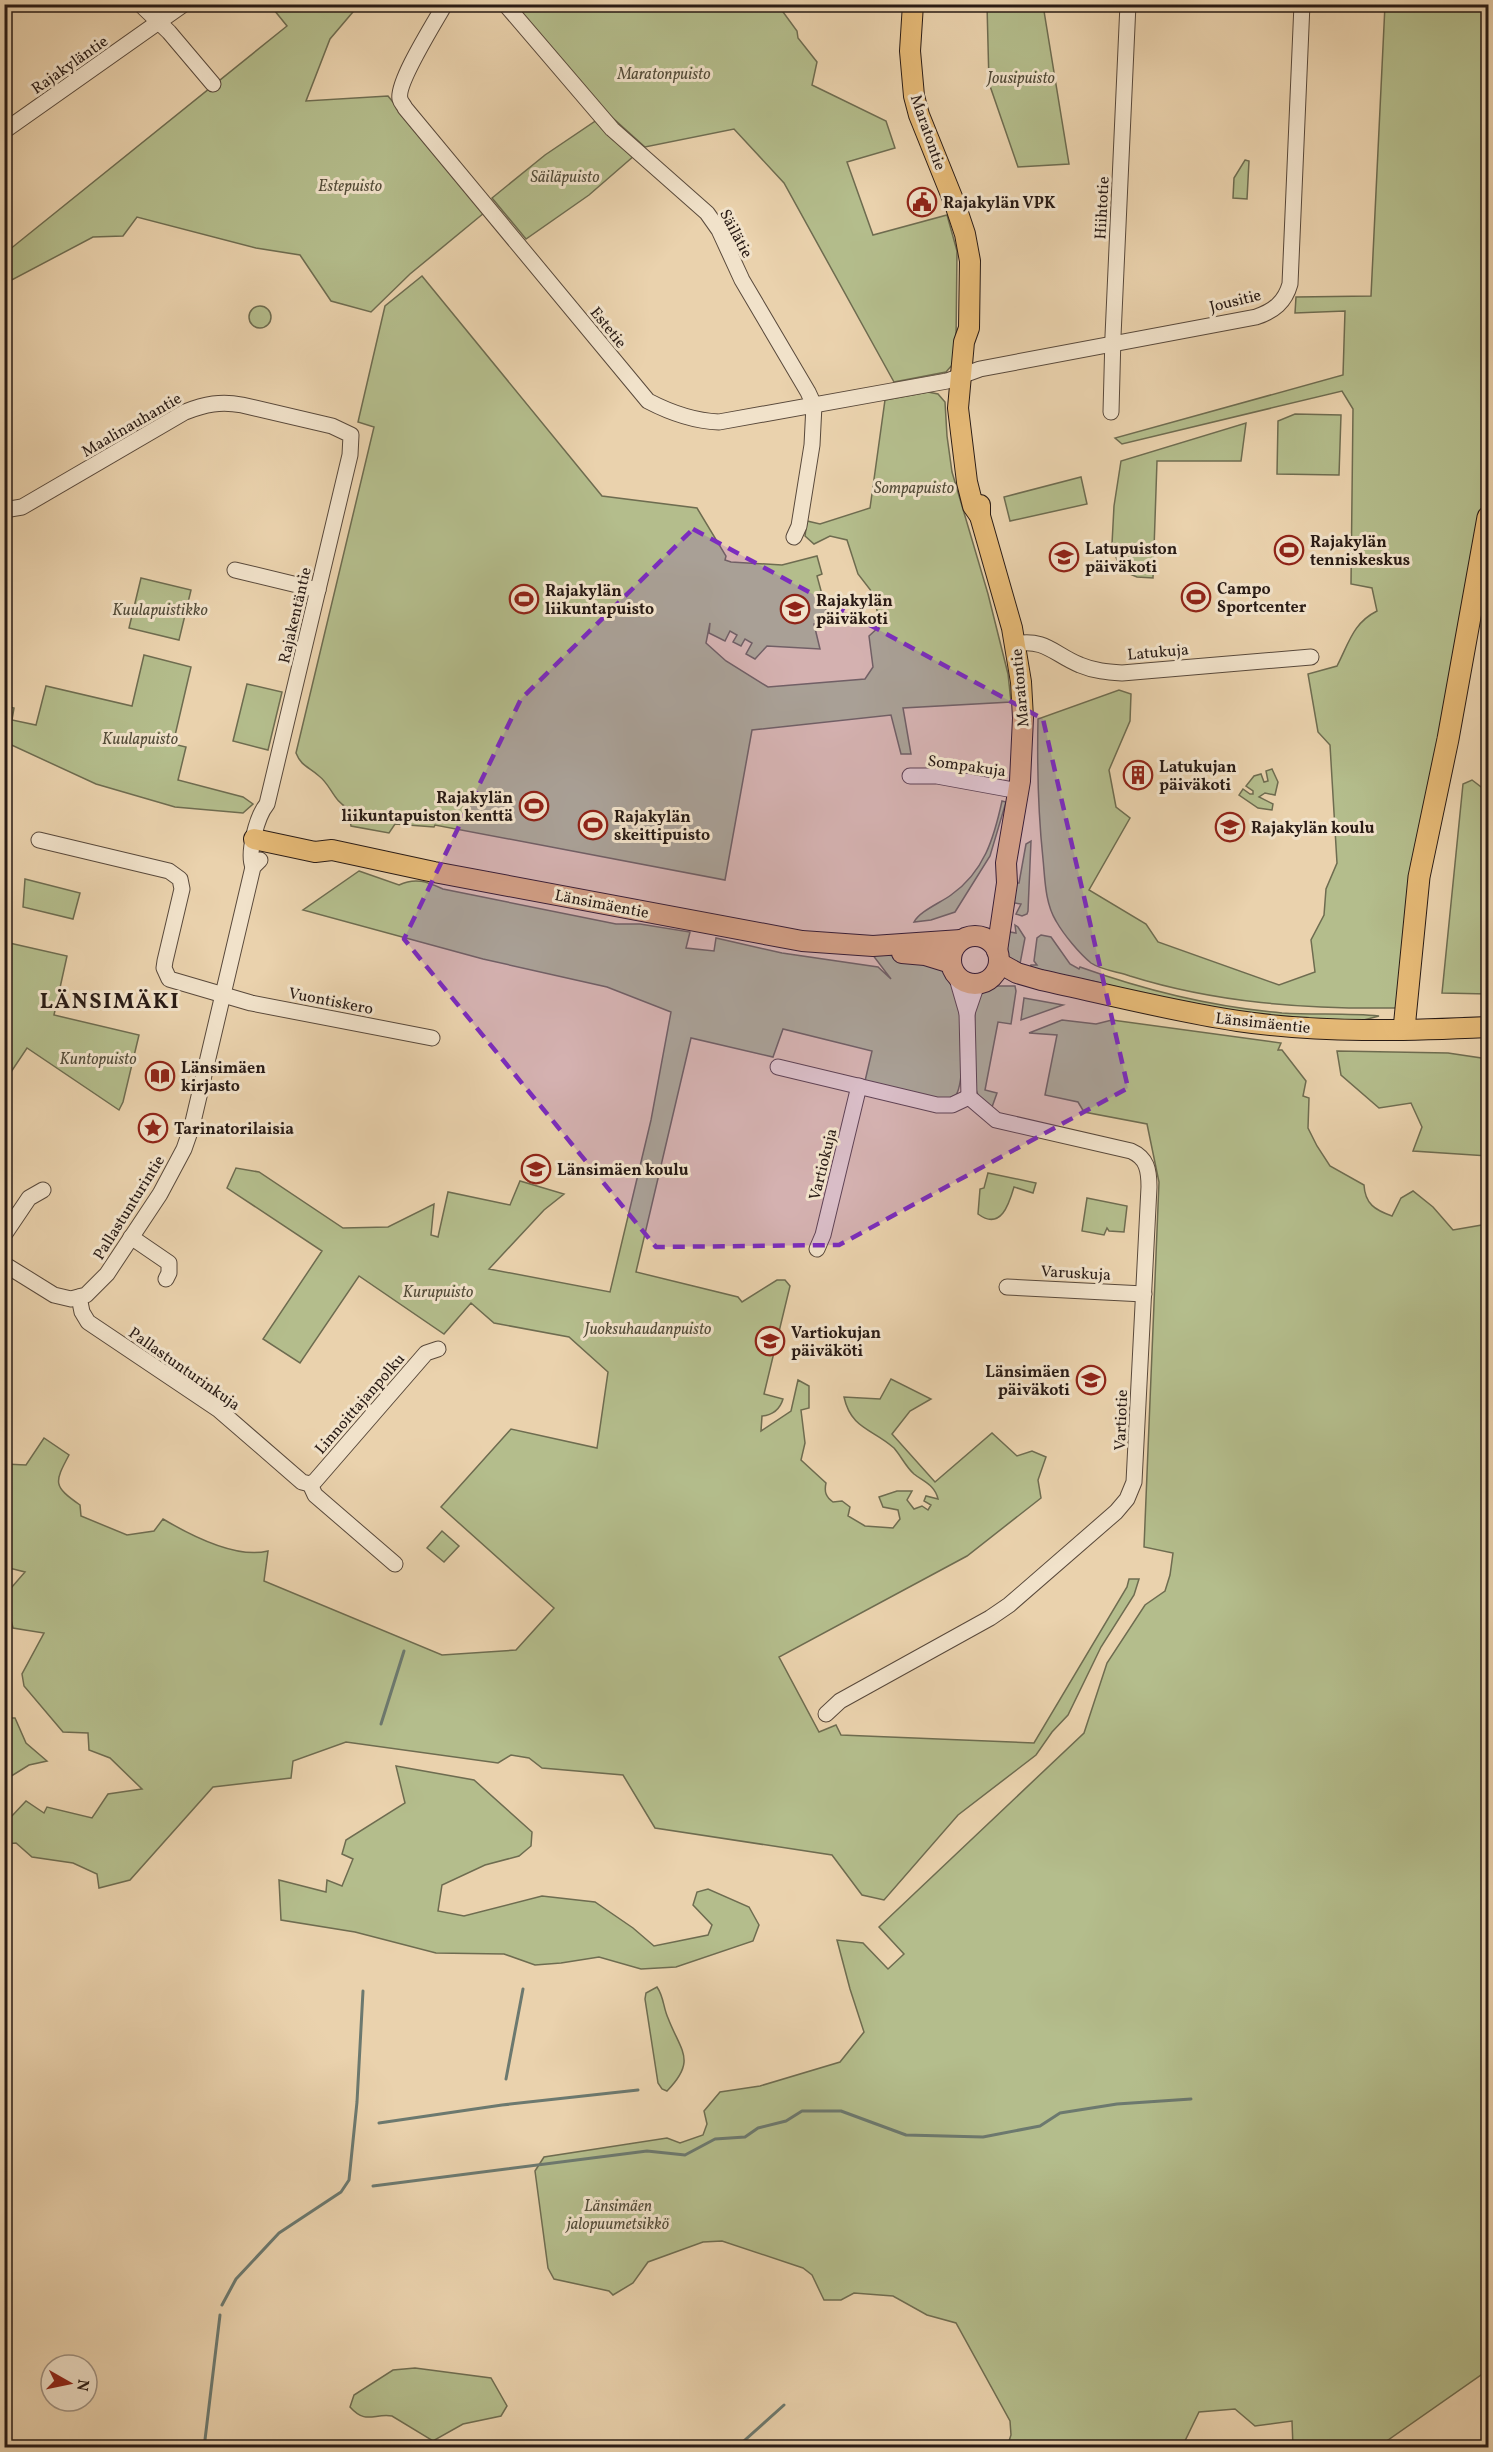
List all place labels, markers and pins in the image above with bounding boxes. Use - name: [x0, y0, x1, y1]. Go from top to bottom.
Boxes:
- public building icon: Rajakylän VPK: [906, 186, 938, 218]
- place label: Rajakylän VPK: [943, 193, 1056, 215]
- place label: Rajakylän tenniskeskus: [1310, 532, 1410, 572]
- sports icon: Rajakylän tenniskeskus: [1273, 534, 1305, 566]
- place label: Latupuiston päiväkoti: [1085, 539, 1178, 579]
- school or university icon: Latupuiston päiväkoti: [1048, 541, 1080, 573]
- place label: Campo Sportcenter: [1217, 579, 1307, 619]
- place label: Rajakylän liikuntapuisto: [545, 581, 654, 621]
- sports icon: Campo Sportcenter: [1180, 581, 1212, 613]
- sports icon: Rajakylän liikuntapuisto: [508, 583, 540, 615]
- place label: Rajakylän päiväkoti: [816, 591, 893, 631]
- school or university icon: Rajakylän päiväkoti: [779, 593, 811, 625]
- place label: Latukujan päiväkoti: [1159, 757, 1237, 797]
- building icon: Latukujan päiväkoti: [1122, 759, 1154, 791]
- place label: Rajakylän liikuntapuiston kenttä: [341, 788, 513, 828]
- sports icon: Rajakylän liikuntapuiston kenttä: [518, 790, 550, 822]
- place label: Rajakylän skeittipuisto: [614, 807, 710, 847]
- sports icon: Rajakylän skeittipuisto: [577, 809, 609, 841]
- school or university icon: Rajakylän koulu: [1214, 811, 1246, 843]
- place label: Rajakylän koulu: [1251, 818, 1375, 840]
- place label: Länsimäen kirjasto: [181, 1058, 266, 1098]
- library icon: Länsimäen kirjasto: [144, 1060, 176, 1092]
- place icon: Tarinatorilaisia: [137, 1112, 169, 1144]
- place label: Tarinatorilaisia: [174, 1119, 294, 1141]
- school or university icon: Länsimäen koulu: [520, 1153, 552, 1185]
- place label: Länsimäen koulu: [557, 1160, 689, 1182]
- place label: Vartiokujan päiväköti: [791, 1323, 882, 1363]
- school or university icon: Vartiokujan päiväköti: [754, 1325, 786, 1357]
- place label: Länsimäen päiväkoti: [985, 1362, 1070, 1402]
- school or university icon: Länsimäen päiväkoti: [1075, 1364, 1107, 1396]

